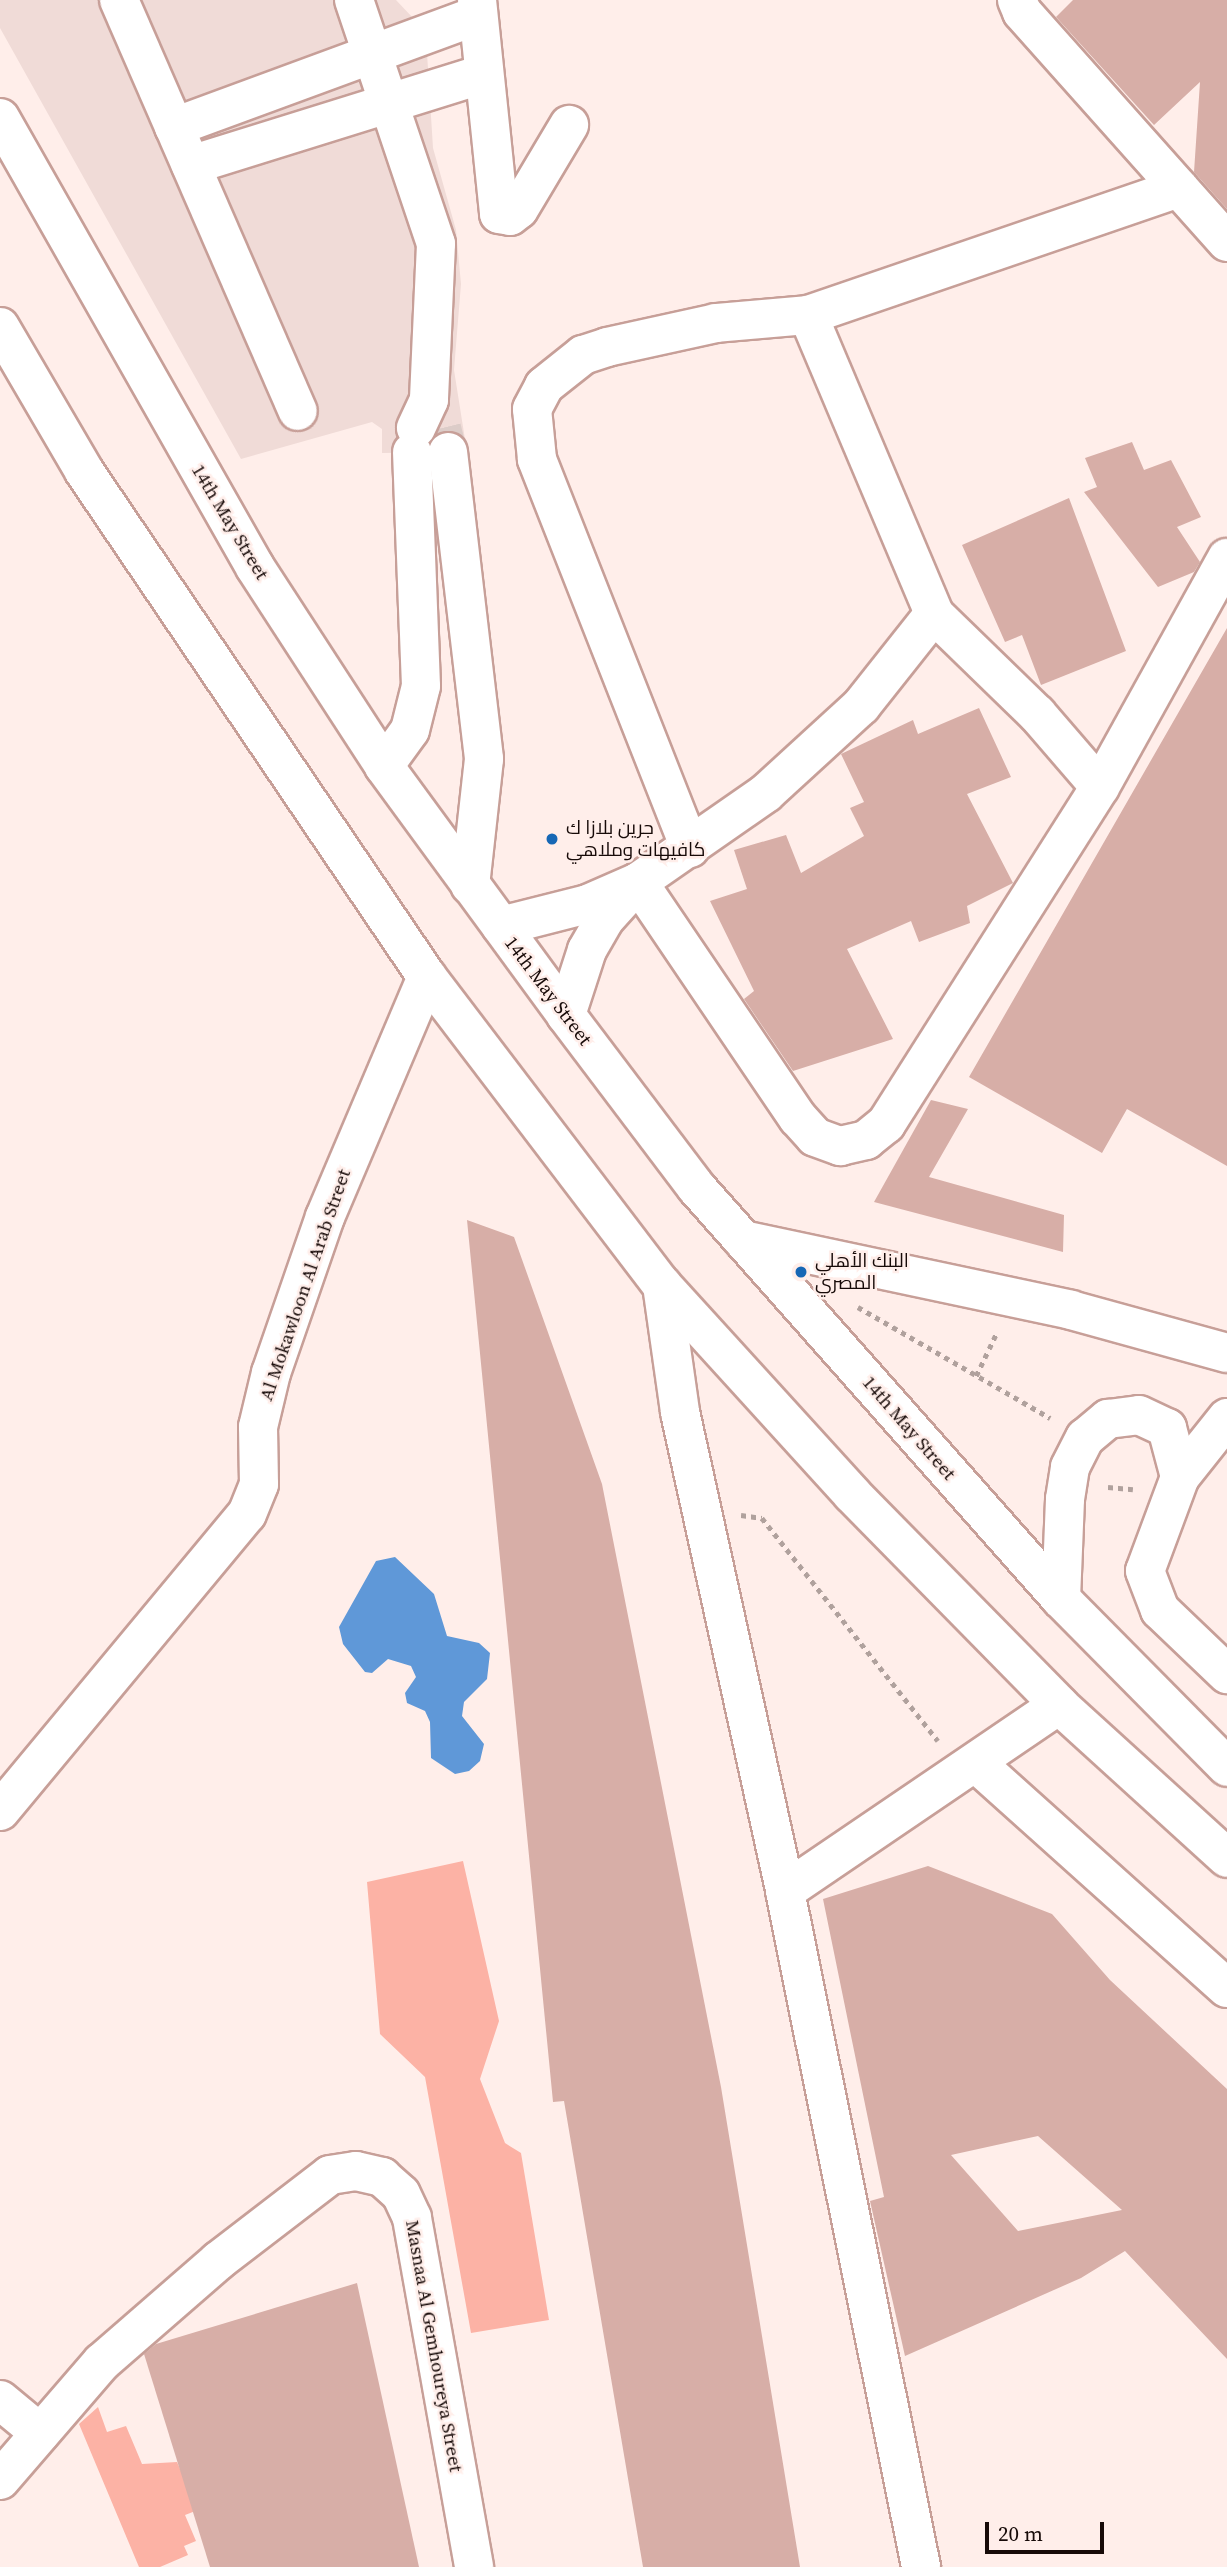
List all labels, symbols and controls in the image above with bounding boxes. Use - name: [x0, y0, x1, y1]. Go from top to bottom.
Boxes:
- street label: 14th May Street: [187, 460, 273, 584]
- place label: جرين بلازا ك كافيهات وملاهي: [566, 817, 705, 861]
- marker: جرين بلازا ك كافيهات وملاهي: [544, 831, 560, 847]
- street label: 14th May Street: [500, 932, 596, 1050]
- street label: Al Mokawloon Al Arab Street: [255, 1166, 355, 1404]
- place label: البنك الأهلي المصري: [815, 1250, 909, 1294]
- marker: البنك الأهلي المصري: [793, 1264, 809, 1280]
- street label: 14th May Street: [858, 1371, 960, 1485]
- street label: Masnaa Al Gemhoureya Street: [401, 2218, 467, 2474]
- scale bar: [989, 2508, 1108, 2552]
- text: 20 m: [998, 2519, 1043, 2548]

